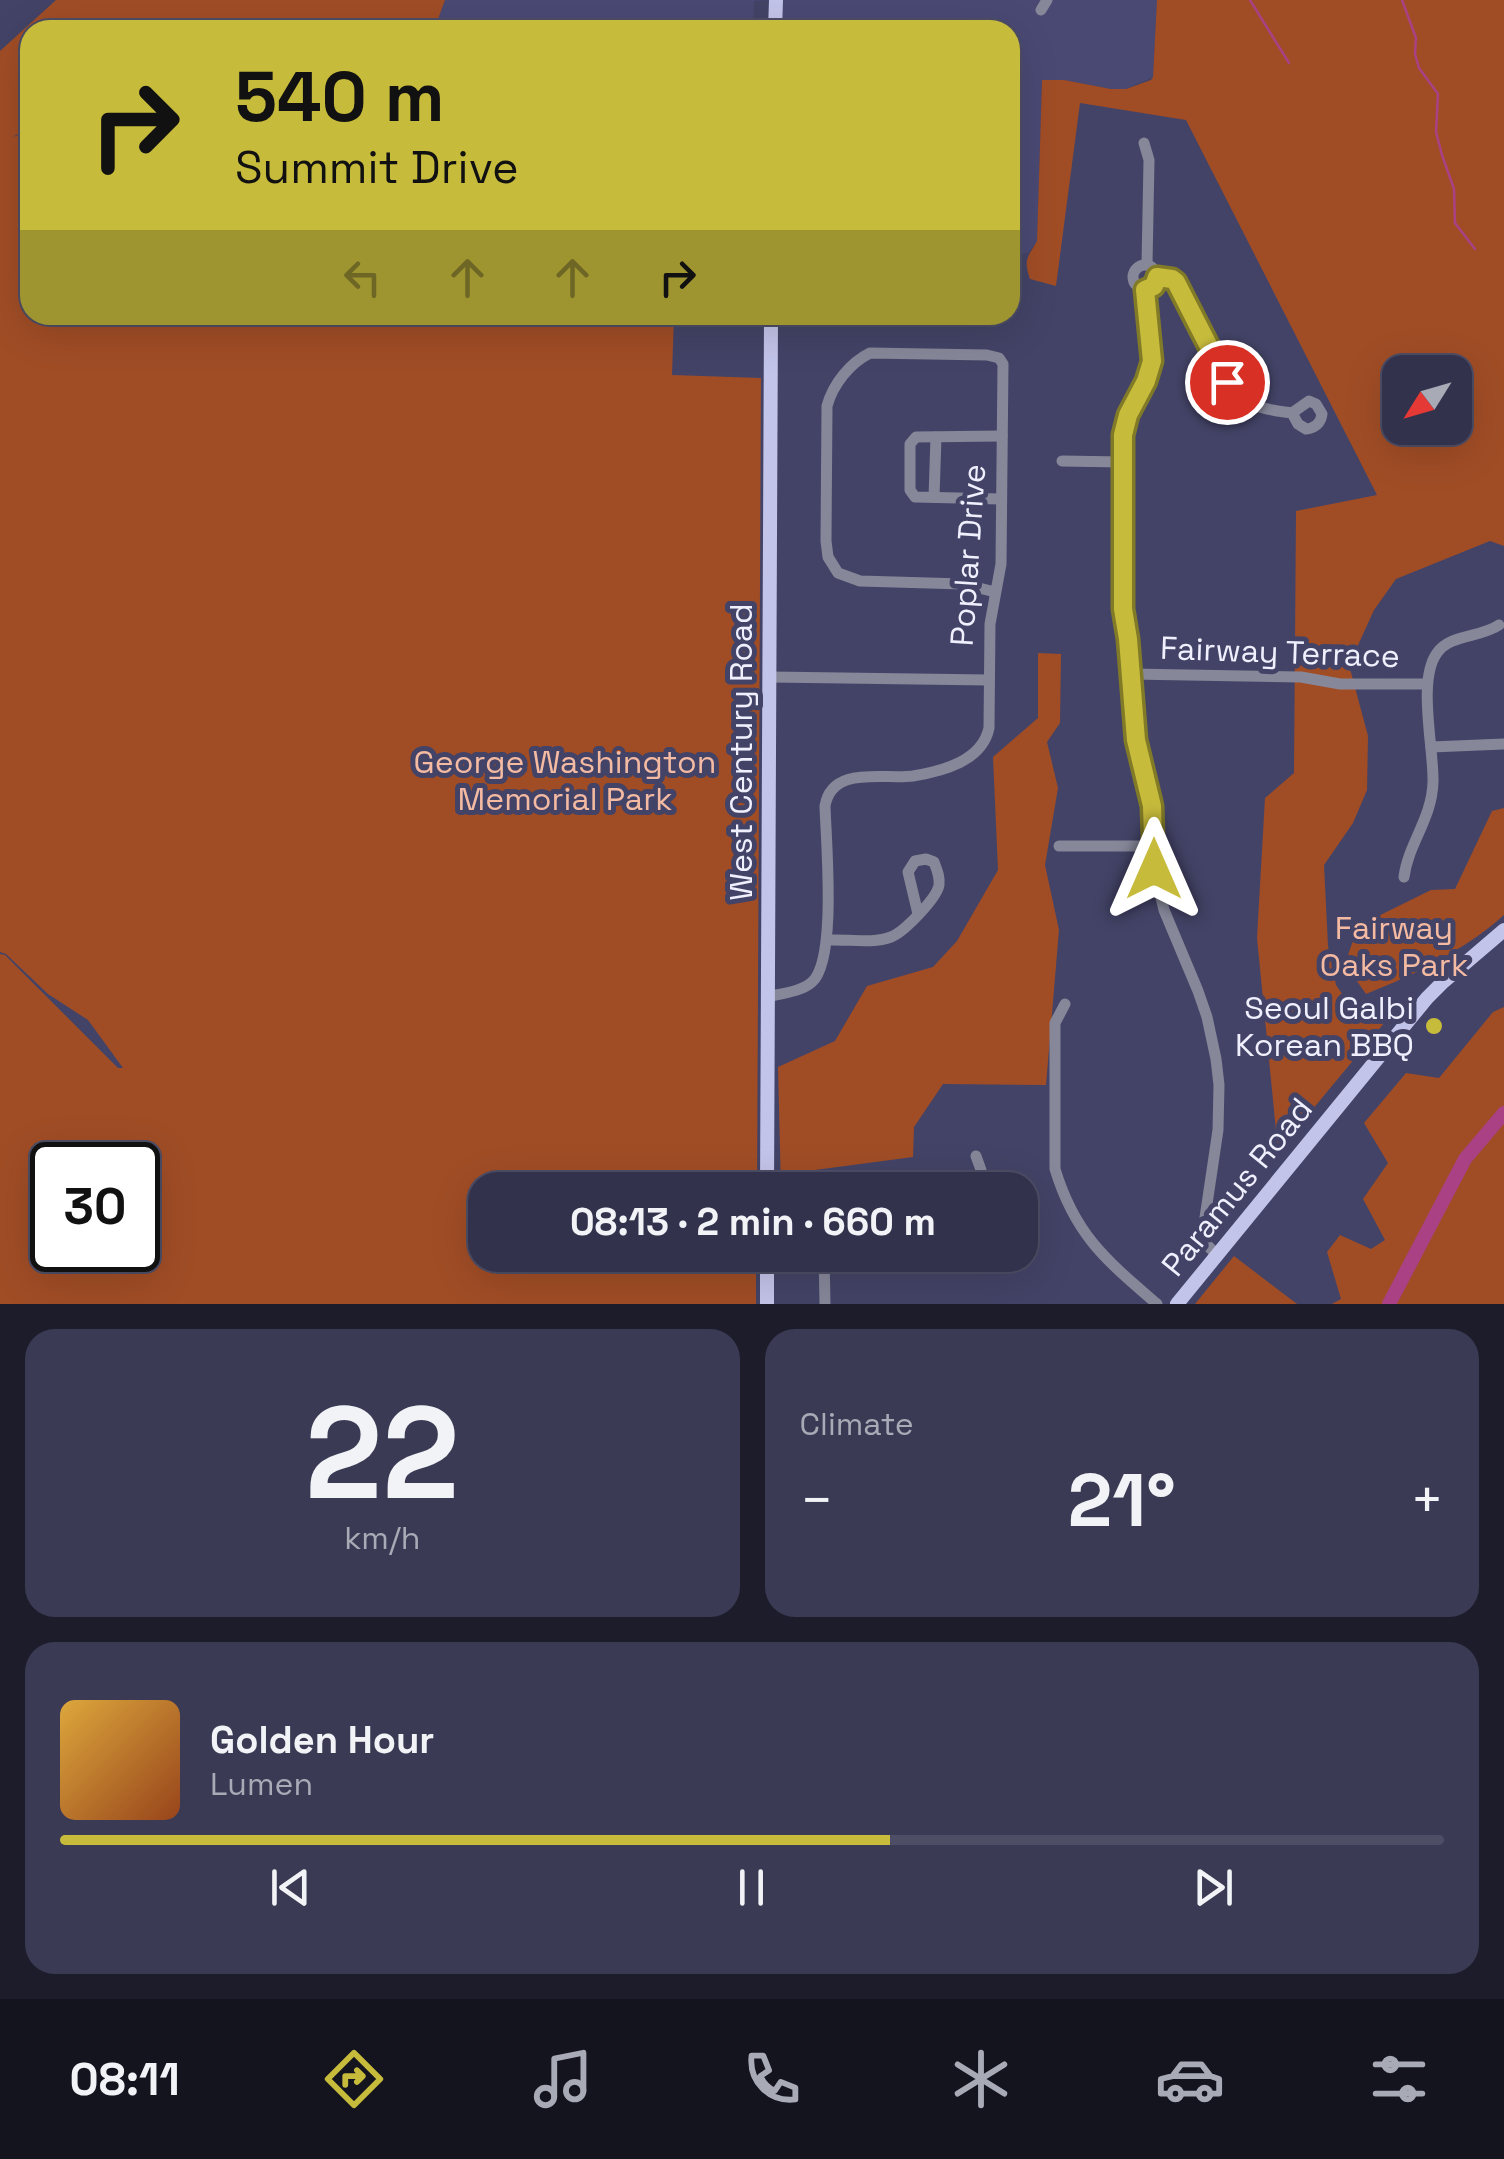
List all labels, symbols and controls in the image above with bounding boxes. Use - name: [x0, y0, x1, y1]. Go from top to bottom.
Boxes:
- text: 540 m: [235, 52, 444, 141]
- icon: right: [70, 60, 200, 190]
- text: Summit Drive: [235, 139, 519, 196]
- icon: left: [335, 250, 390, 305]
- icon: ahead: [440, 250, 495, 305]
- icon: ahead: [545, 250, 600, 305]
- icon: right: [650, 250, 705, 305]
- pin: [1185, 340, 1270, 425]
- icon: arrive: [1200, 355, 1255, 410]
- north arrow: [1382, 355, 1472, 445]
- map controls: [1382, 355, 1472, 445]
- street label: Poplar Drive: [942, 463, 994, 647]
- street label: West Century Road: [721, 603, 761, 901]
- street label: Fairway Terrace: [1159, 628, 1401, 676]
- park label: George Washington Memorial Park: [414, 742, 716, 819]
- position arrow: [1102, 817, 1206, 921]
- park label: Fairway Oaks Park: [1320, 908, 1468, 985]
- place label: Seoul Galbi Korean BBQ: [1235, 988, 1414, 1065]
- marker: Seoul Galbi Korean BBQ: [1423, 1015, 1445, 1037]
- street label: Paramus Road: [1153, 1090, 1321, 1284]
- speed limit sign: 30: [30, 1142, 160, 1272]
- text: 08:13 · 2 min · 660 m: [570, 1198, 936, 1246]
- text: 22: [305, 1370, 459, 1536]
- text: Climate: [800, 1404, 914, 1444]
- text: 21°: [1068, 1452, 1176, 1548]
- text: −: [800, 1465, 834, 1535]
- text: +: [1410, 1465, 1444, 1535]
- text: km/h: [344, 1518, 420, 1558]
- text: Golden Hour: [210, 1716, 434, 1764]
- text: Lumen: [210, 1764, 313, 1804]
- icon: previous: [263, 1860, 318, 1915]
- icon: pause: [724, 1860, 779, 1915]
- icon: next: [1186, 1860, 1241, 1915]
- icon: directions: [319, 2044, 389, 2114]
- icon: music: [528, 2044, 598, 2114]
- icon: phone: [737, 2044, 807, 2114]
- icon: climate: [946, 2044, 1016, 2114]
- icon: car: [1155, 2044, 1225, 2114]
- icon: filters: [1364, 2044, 1434, 2114]
- text: 08:11: [70, 2051, 180, 2108]

